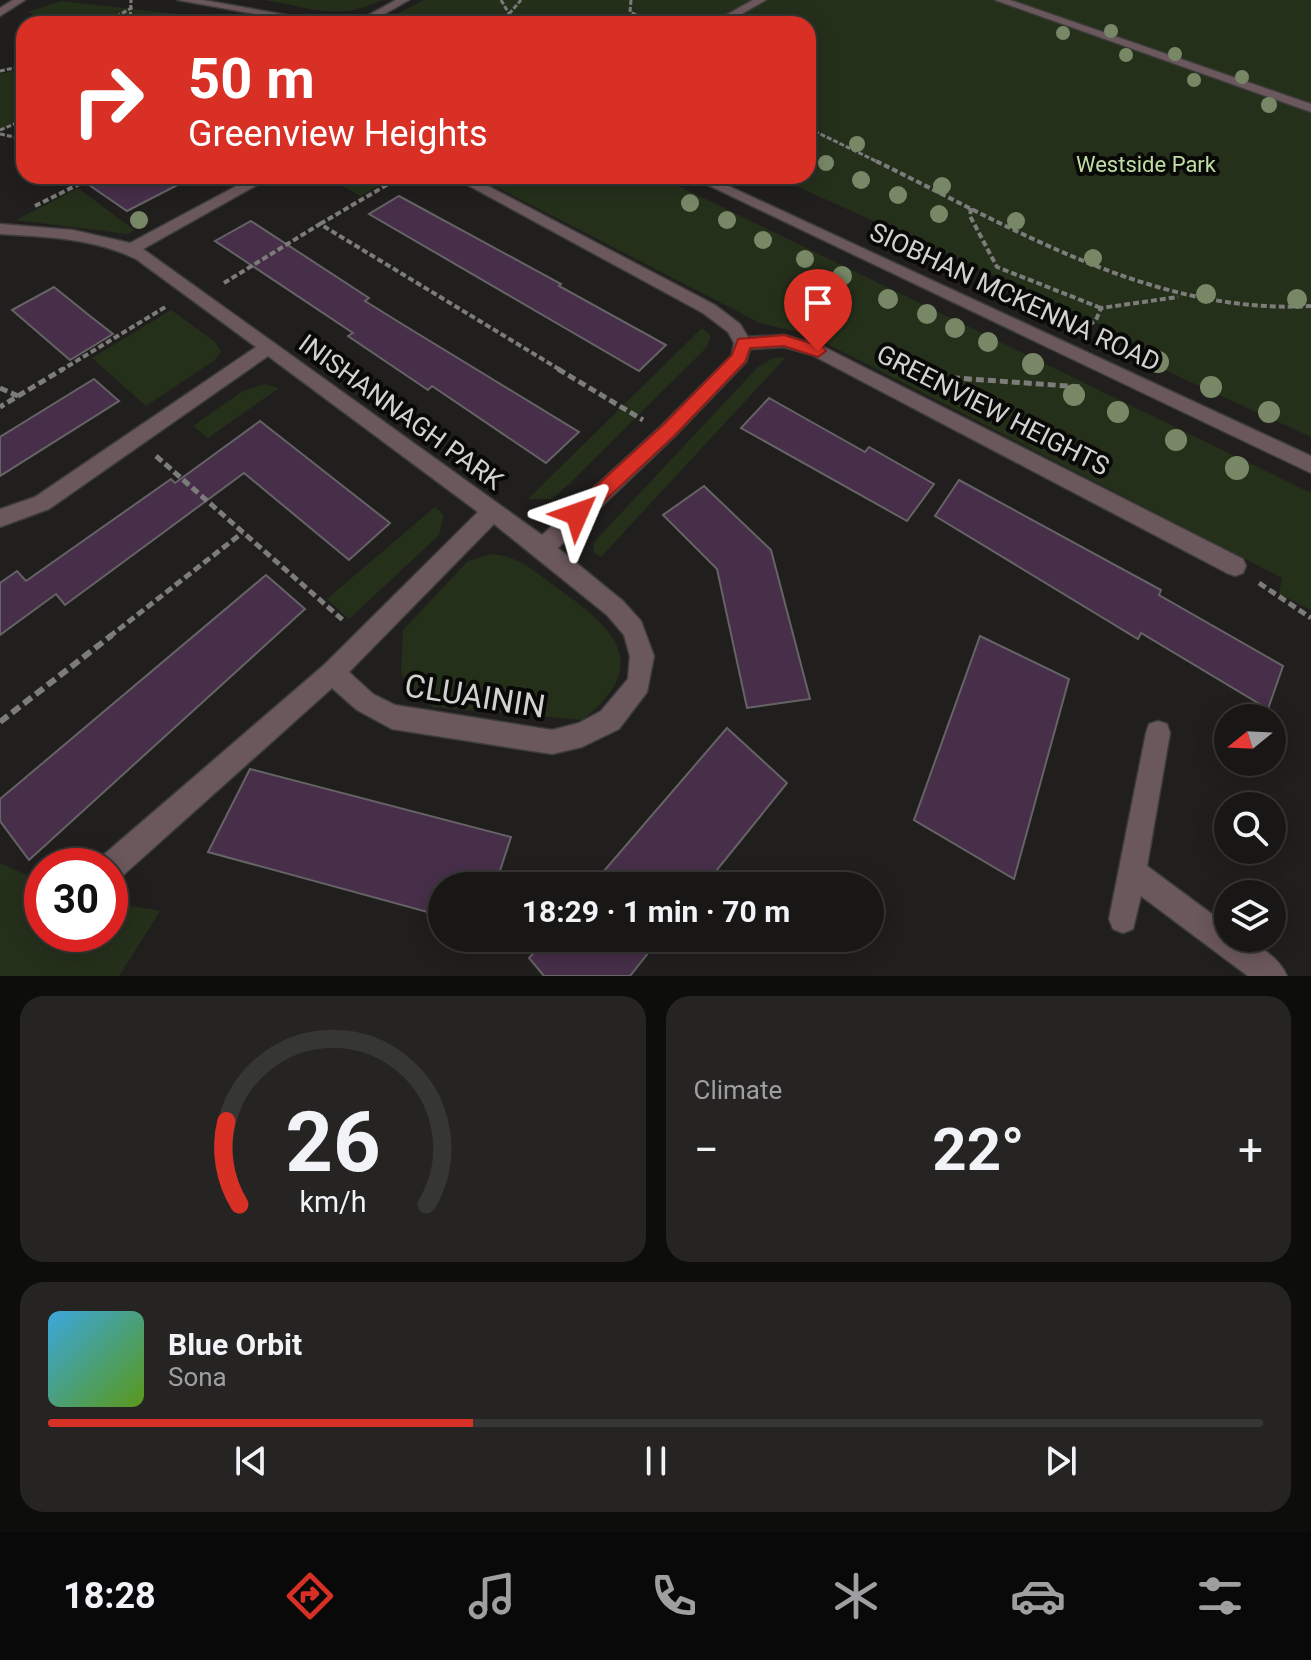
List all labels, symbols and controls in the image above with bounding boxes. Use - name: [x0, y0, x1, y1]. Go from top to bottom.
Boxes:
- text: 50 m: [188, 46, 315, 112]
- icon: right: [56, 48, 160, 152]
- text: Greenview Heights: [188, 113, 488, 155]
- park label: Westside Park: [1076, 152, 1217, 177]
- street label: SIOBHAN MCKENNA ROAD: [865, 217, 1165, 377]
- pin: [784, 269, 852, 351]
- icon: arrive: [796, 281, 840, 325]
- street label: INISHANNAGH PARK: [293, 328, 509, 496]
- street label: GREENVIEW HEIGHTS: [872, 338, 1114, 482]
- position arrow: [535, 472, 619, 556]
- street label: CLUAININ: [402, 666, 548, 726]
- north arrow: [1214, 704, 1286, 776]
- map controls: [1214, 704, 1286, 952]
- button: search: [1214, 792, 1286, 864]
- speed limit sign: 30: [24, 848, 128, 952]
- button: layers: [1214, 880, 1286, 952]
- text: 18:29 · 1 min · 70 m: [522, 894, 790, 929]
- text: Climate: [694, 1075, 782, 1105]
- text: 26: [285, 1094, 380, 1191]
- text: 22°: [932, 1114, 1024, 1185]
- text: −: [694, 1124, 719, 1176]
- text: +: [1238, 1124, 1263, 1176]
- text: km/h: [299, 1185, 366, 1219]
- text: Blue Orbit: [168, 1327, 302, 1362]
- text: Sona: [168, 1362, 227, 1392]
- icon: previous: [229, 1439, 273, 1483]
- icon: pause: [634, 1439, 678, 1483]
- icon: next: [1039, 1439, 1083, 1483]
- icon: directions: [282, 1568, 338, 1624]
- icon: music: [464, 1568, 520, 1624]
- icon: phone: [646, 1568, 702, 1624]
- icon: climate: [828, 1568, 884, 1624]
- icon: car: [1010, 1568, 1066, 1624]
- icon: filters: [1192, 1568, 1248, 1624]
- text: 18:28: [63, 1575, 156, 1617]

